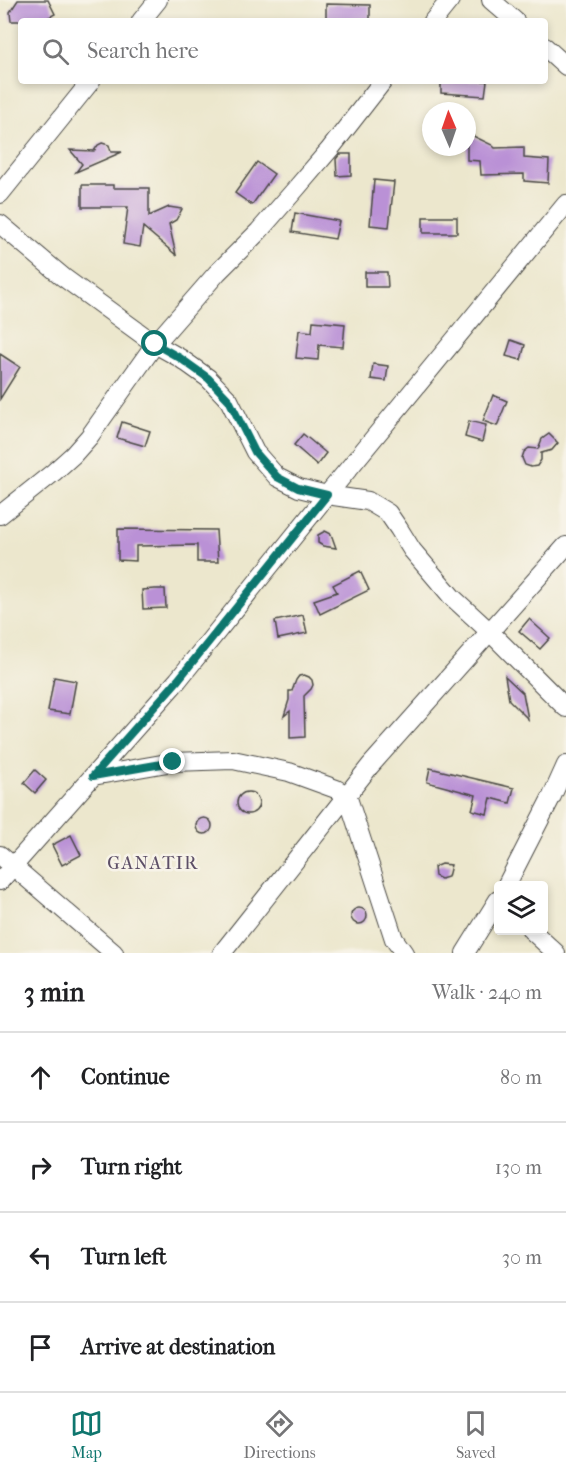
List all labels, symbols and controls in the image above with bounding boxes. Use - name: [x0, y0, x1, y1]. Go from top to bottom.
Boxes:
- search box: [18, 18, 548, 84]
- icon: search: [39, 35, 72, 68]
- text: Search here: [87, 38, 199, 64]
- north arrow: [422, 102, 476, 156]
- route start: [141, 330, 167, 356]
- route end: [159, 748, 185, 774]
- district label: GANATIR: [107, 853, 199, 874]
- map controls: [494, 881, 548, 935]
- button: layers: [494, 881, 548, 935]
- text: 3 min: [24, 977, 85, 1008]
- text: Walk · 240 m: [432, 981, 542, 1004]
- icon: ahead: [24, 1061, 57, 1094]
- text: Continue: [81, 1064, 170, 1090]
- text: 80 m: [500, 1066, 542, 1089]
- icon: right: [24, 1151, 57, 1184]
- text: Turn right: [81, 1154, 182, 1180]
- text: 130 m: [495, 1156, 542, 1179]
- icon: left: [24, 1241, 57, 1274]
- text: Turn left: [81, 1244, 167, 1270]
- text: 30 m: [502, 1246, 542, 1269]
- icon: arrive: [24, 1331, 57, 1364]
- text: Arrive at destination: [81, 1334, 275, 1360]
- tab: Map: [70, 1407, 103, 1462]
- tab: Directions: [244, 1407, 316, 1462]
- tab: Saved: [456, 1407, 496, 1462]

